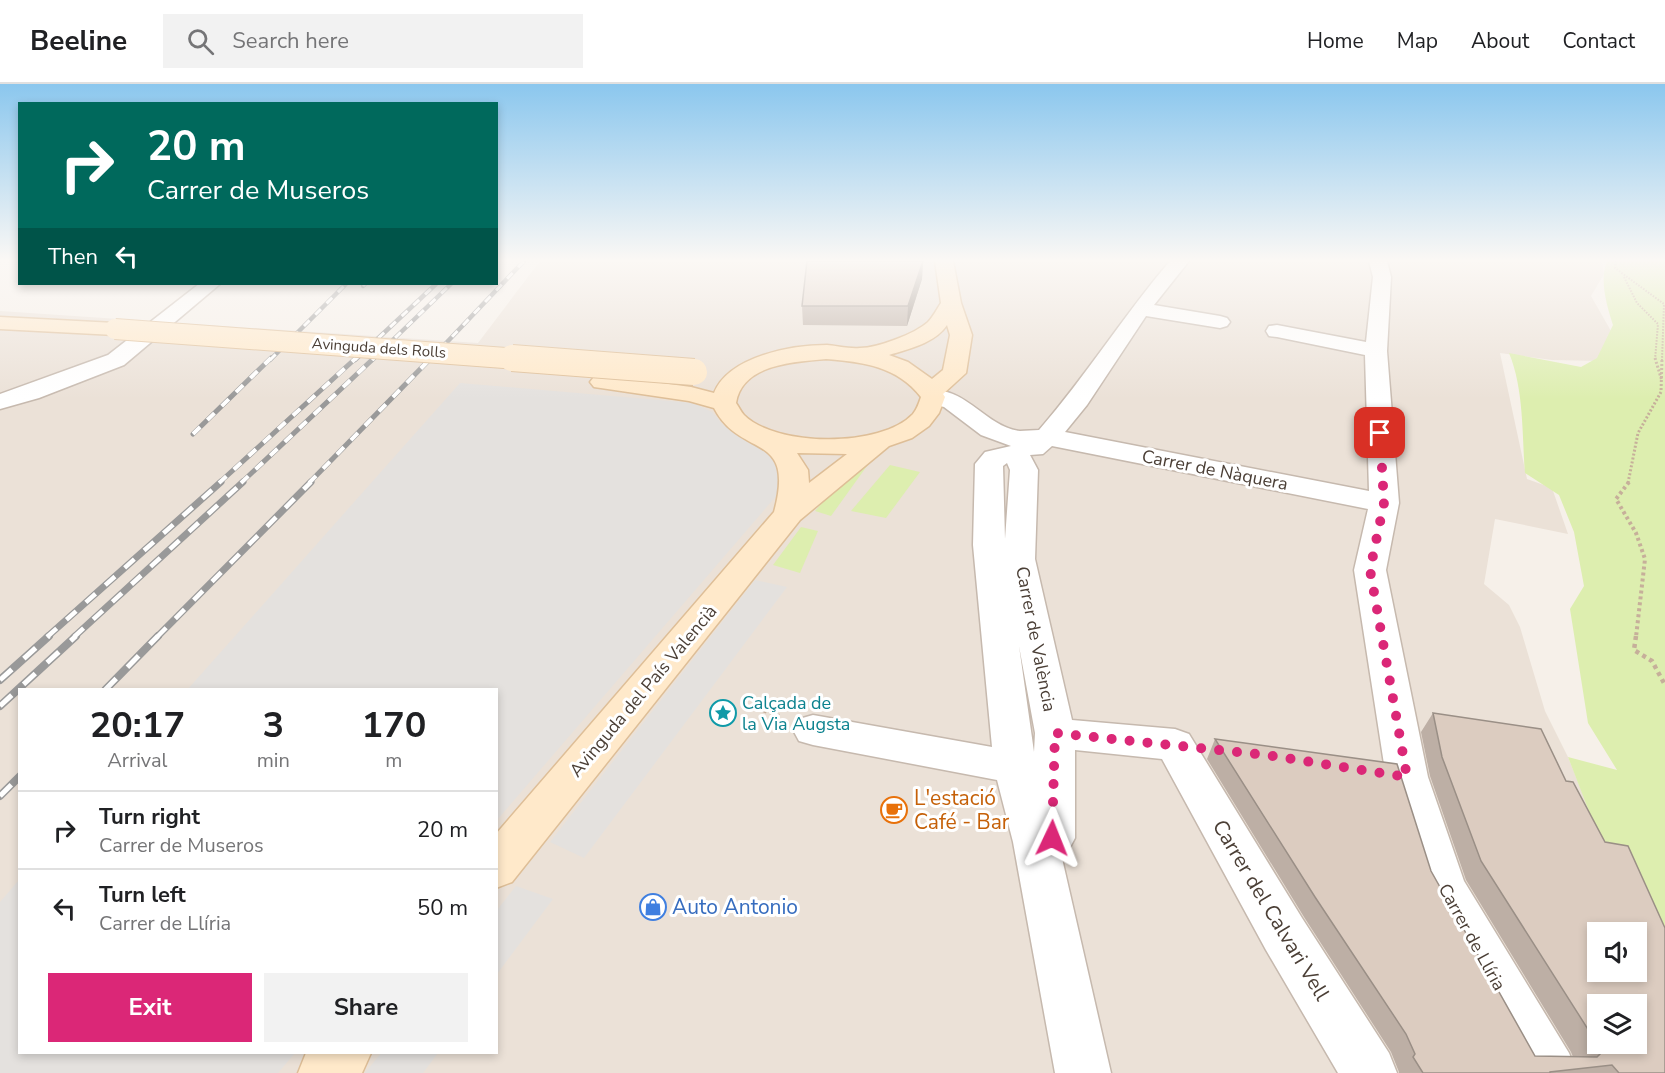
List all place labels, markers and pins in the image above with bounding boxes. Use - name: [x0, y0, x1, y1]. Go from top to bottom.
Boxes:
- pin: [1354, 407, 1405, 458]
- place label: Calçada de la Via Augsta: [742, 691, 850, 736]
- place icon: Calçada de la Via Augsta: [708, 698, 738, 728]
- place label: L'estació Café - Bar: [914, 784, 1010, 836]
- cafe icon: L'estació Café - Bar: [879, 795, 909, 825]
- shop icon: Auto Antonio: [638, 892, 668, 922]
- place label: Auto Antonio: [672, 893, 798, 921]

